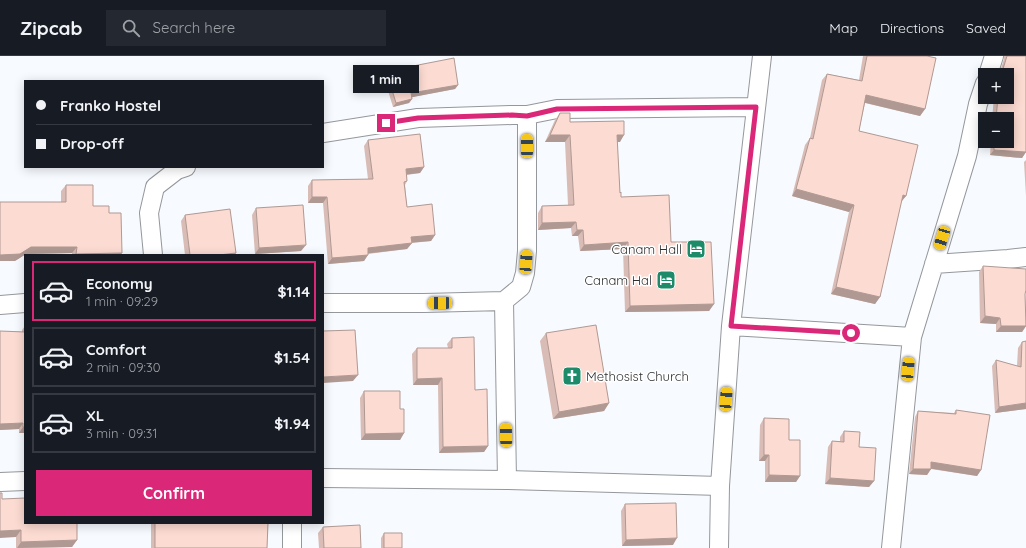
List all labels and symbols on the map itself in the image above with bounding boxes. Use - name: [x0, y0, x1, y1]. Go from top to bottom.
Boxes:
- callout: 1 min: [353, 65, 419, 93]
- route end: [377, 114, 395, 132]
- car: [521, 134, 533, 158]
- car: [933, 225, 951, 251]
- hotel icon: Canam Hall: [685, 238, 707, 260]
- place label: Canam Hall: [612, 241, 682, 257]
- car: [519, 250, 533, 274]
- hotel icon: Canam Hal: [655, 269, 677, 291]
- place label: Canam Hal: [585, 272, 652, 288]
- car: [428, 297, 452, 309]
- route start: [842, 324, 860, 342]
- car: [901, 357, 915, 381]
- church icon: Methosist Church: [561, 365, 583, 387]
- place label: Methosist Church: [586, 368, 689, 384]
- car: [719, 387, 733, 411]
- car: [500, 423, 512, 447]

